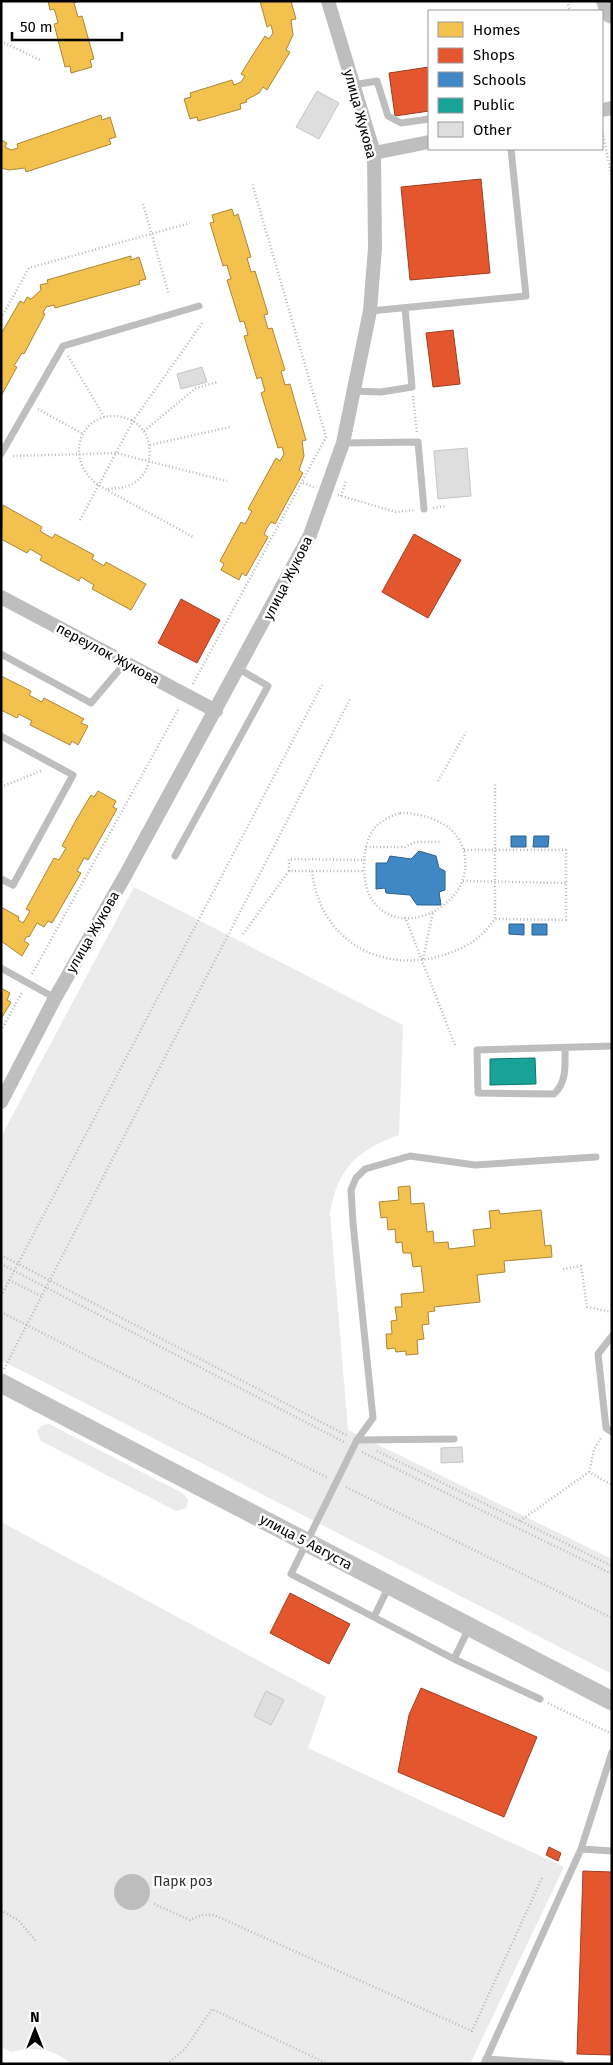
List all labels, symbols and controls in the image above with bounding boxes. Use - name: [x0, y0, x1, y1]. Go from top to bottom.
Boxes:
- scale bar: [12, 10, 122, 42]
- legend: [428, 10, 603, 150]
- text: 50 m: [20, 18, 53, 36]
- text: Homes: [473, 21, 520, 39]
- text: Shops: [473, 46, 515, 64]
- street label: улица Жукова: [340, 68, 380, 160]
- text: Schools: [473, 71, 526, 89]
- text: Public: [473, 96, 515, 114]
- text: Other: [473, 121, 512, 139]
- street label: улица Жукова: [260, 533, 316, 623]
- street label: переулок Жукова: [53, 620, 163, 688]
- street label: улица Жукова: [63, 888, 123, 976]
- street label: улица 5 Августа: [257, 1510, 355, 1574]
- park label: Парк роз: [153, 1873, 213, 1890]
- north arrow: [10, 2005, 60, 2055]
- text: N: [30, 2009, 40, 2026]

